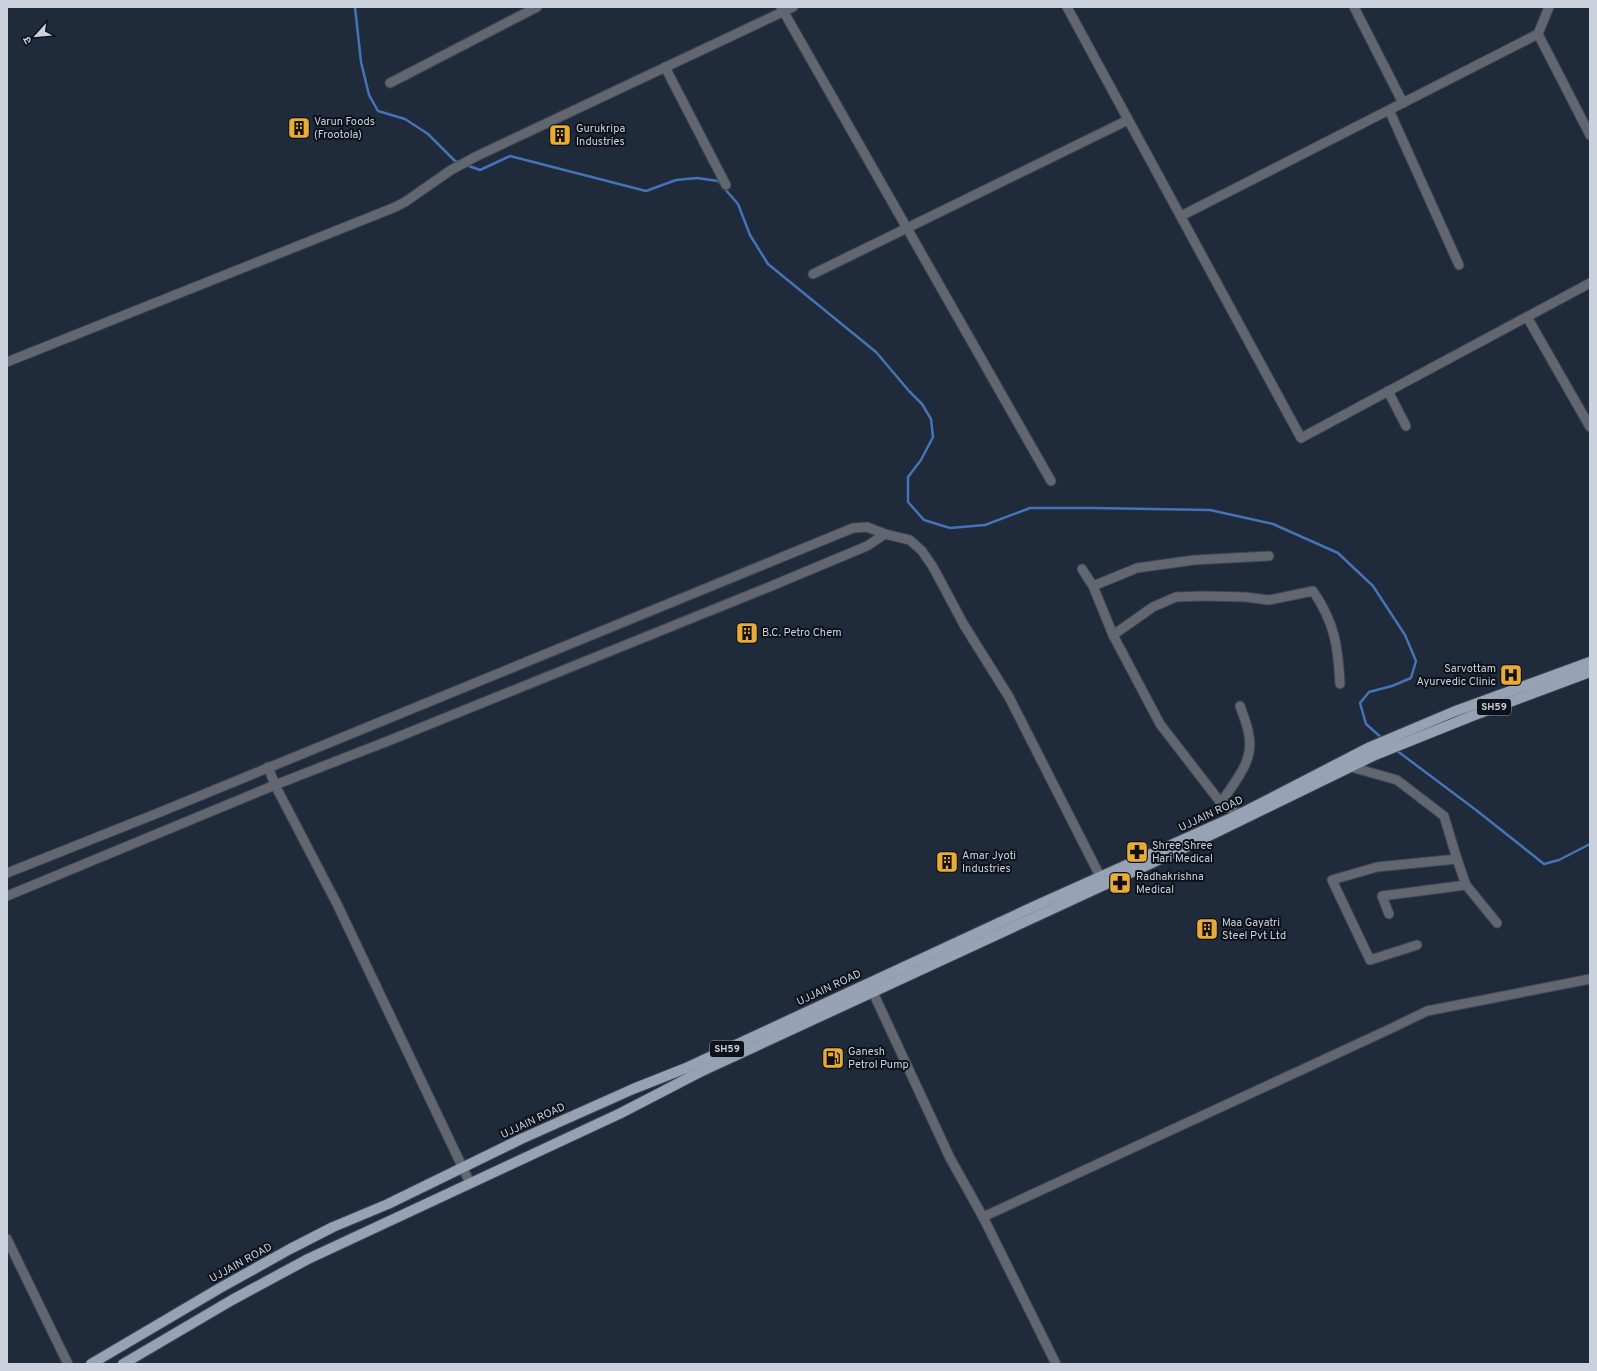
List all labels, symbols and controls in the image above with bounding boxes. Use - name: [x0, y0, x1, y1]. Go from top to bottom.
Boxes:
- north arrow: [16, 16, 56, 56]
- text: उ: [20, 34, 36, 46]
- building icon: Varun Foods (Frootola): [286, 115, 312, 141]
- place label: Varun Foods (Frootola): [314, 115, 375, 142]
- building icon: Gurukripa Industries: [547, 122, 573, 148]
- place label: Gurukripa Industries: [576, 122, 626, 149]
- building icon: B.C. Petro Chem: [734, 620, 760, 646]
- place label: B.C. Petro Chem: [762, 626, 842, 640]
- place label: Sarvottam Ayurvedic Clinic: [1417, 662, 1496, 689]
- hospital icon: Sarvottam Ayurvedic Clinic: [1498, 662, 1524, 688]
- road number: SH59: [1477, 699, 1511, 715]
- street label: UJJAIN ROAD: [1177, 793, 1245, 835]
- pharmacy icon: Shree Shree Hari Medical: [1124, 839, 1150, 865]
- place label: Shree Shree Hari Medical: [1152, 839, 1213, 866]
- building icon: Amar Jyoti Industries: [934, 849, 960, 875]
- place label: Amar Jyoti Industries: [962, 849, 1016, 876]
- pharmacy icon: Radhakrishna Medical: [1107, 870, 1133, 896]
- place label: Radhakrishna Medical: [1136, 870, 1204, 897]
- building icon: Maa Gayatri Steel Pvt Ltd: [1194, 916, 1220, 942]
- place label: Maa Gayatri Steel Pvt Ltd: [1222, 916, 1286, 943]
- street label: UJJAIN ROAD: [795, 967, 863, 1009]
- road number: SH59: [710, 1041, 744, 1057]
- fuel station icon: Ganesh Petrol Pump: [820, 1045, 846, 1071]
- place label: Ganesh Petrol Pump: [848, 1045, 909, 1072]
- street label: UJJAIN ROAD: [499, 1100, 567, 1142]
- street label: UJJAIN ROAD: [207, 1240, 275, 1286]

